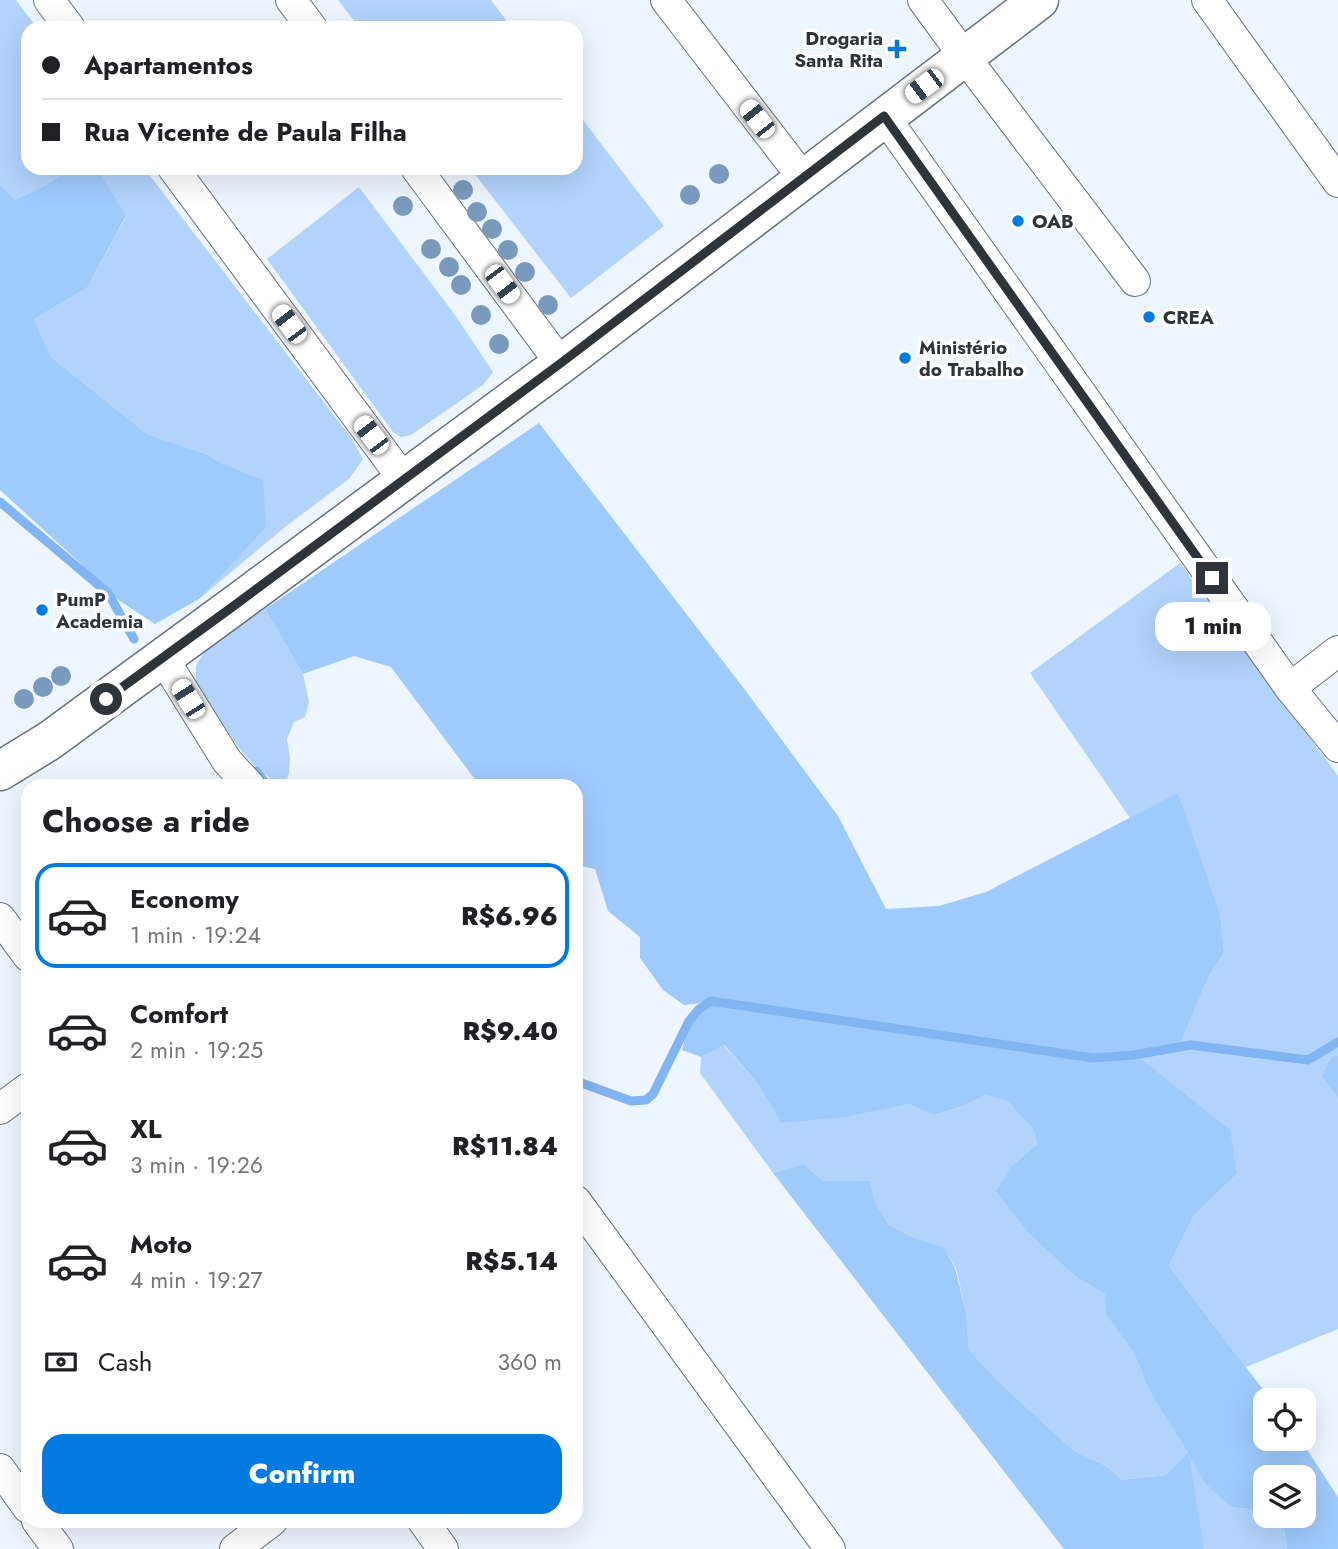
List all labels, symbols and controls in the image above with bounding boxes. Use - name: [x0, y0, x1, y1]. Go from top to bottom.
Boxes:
- place label: Drogaria Santa Rita: [794, 25, 883, 74]
- marker: Drogaria Santa Rita: [889, 41, 905, 57]
- text: Apartamentos: [84, 46, 253, 84]
- car: [901, 65, 948, 107]
- car: [736, 96, 779, 142]
- text: Rua Vicente de Paula Filha: [84, 113, 407, 151]
- place label: OAB: [1032, 208, 1074, 235]
- marker: OAB: [1010, 213, 1026, 229]
- car: [481, 261, 524, 307]
- car: [268, 301, 311, 347]
- place label: CREA: [1163, 304, 1214, 331]
- marker: CREA: [1141, 309, 1157, 325]
- place label: Ministério do Trabalho: [919, 334, 1024, 383]
- marker: Ministério do Trabalho: [897, 350, 913, 366]
- car: [350, 412, 393, 458]
- route end: [1196, 562, 1228, 594]
- place label: PumP Academia: [55, 586, 143, 635]
- marker: PumP Academia: [34, 602, 50, 618]
- callout: 1 min: [1154, 602, 1270, 652]
- text: 1 min: [1184, 609, 1242, 643]
- car: [168, 676, 209, 722]
- route start: [90, 683, 122, 715]
- text: Choose a ride: [42, 798, 250, 844]
- text: Economy: [130, 880, 239, 918]
- icon: car: [46, 884, 109, 947]
- text: R$6.96: [461, 897, 558, 935]
- text: 1 min · 19:24: [130, 918, 261, 952]
- text: Comfort: [130, 995, 228, 1033]
- icon: car: [46, 999, 109, 1062]
- text: R$9.40: [462, 1012, 558, 1050]
- text: 2 min · 19:25: [130, 1033, 263, 1067]
- text: XL: [130, 1110, 162, 1148]
- icon: car: [46, 1114, 109, 1177]
- text: R$11.84: [452, 1127, 558, 1165]
- text: 3 min · 19:26: [130, 1148, 263, 1182]
- text: Moto: [130, 1225, 192, 1263]
- icon: car: [46, 1229, 109, 1292]
- text: R$5.14: [465, 1242, 558, 1280]
- text: 4 min · 19:27: [130, 1263, 263, 1297]
- icon: cash: [42, 1343, 80, 1381]
- text: Cash: [98, 1343, 152, 1381]
- text: 360 m: [498, 1345, 562, 1379]
- map controls: [1253, 1388, 1316, 1528]
- button: locate: [1253, 1388, 1316, 1451]
- button: Confirm: [42, 1434, 562, 1514]
- button: layers: [1253, 1465, 1316, 1528]

